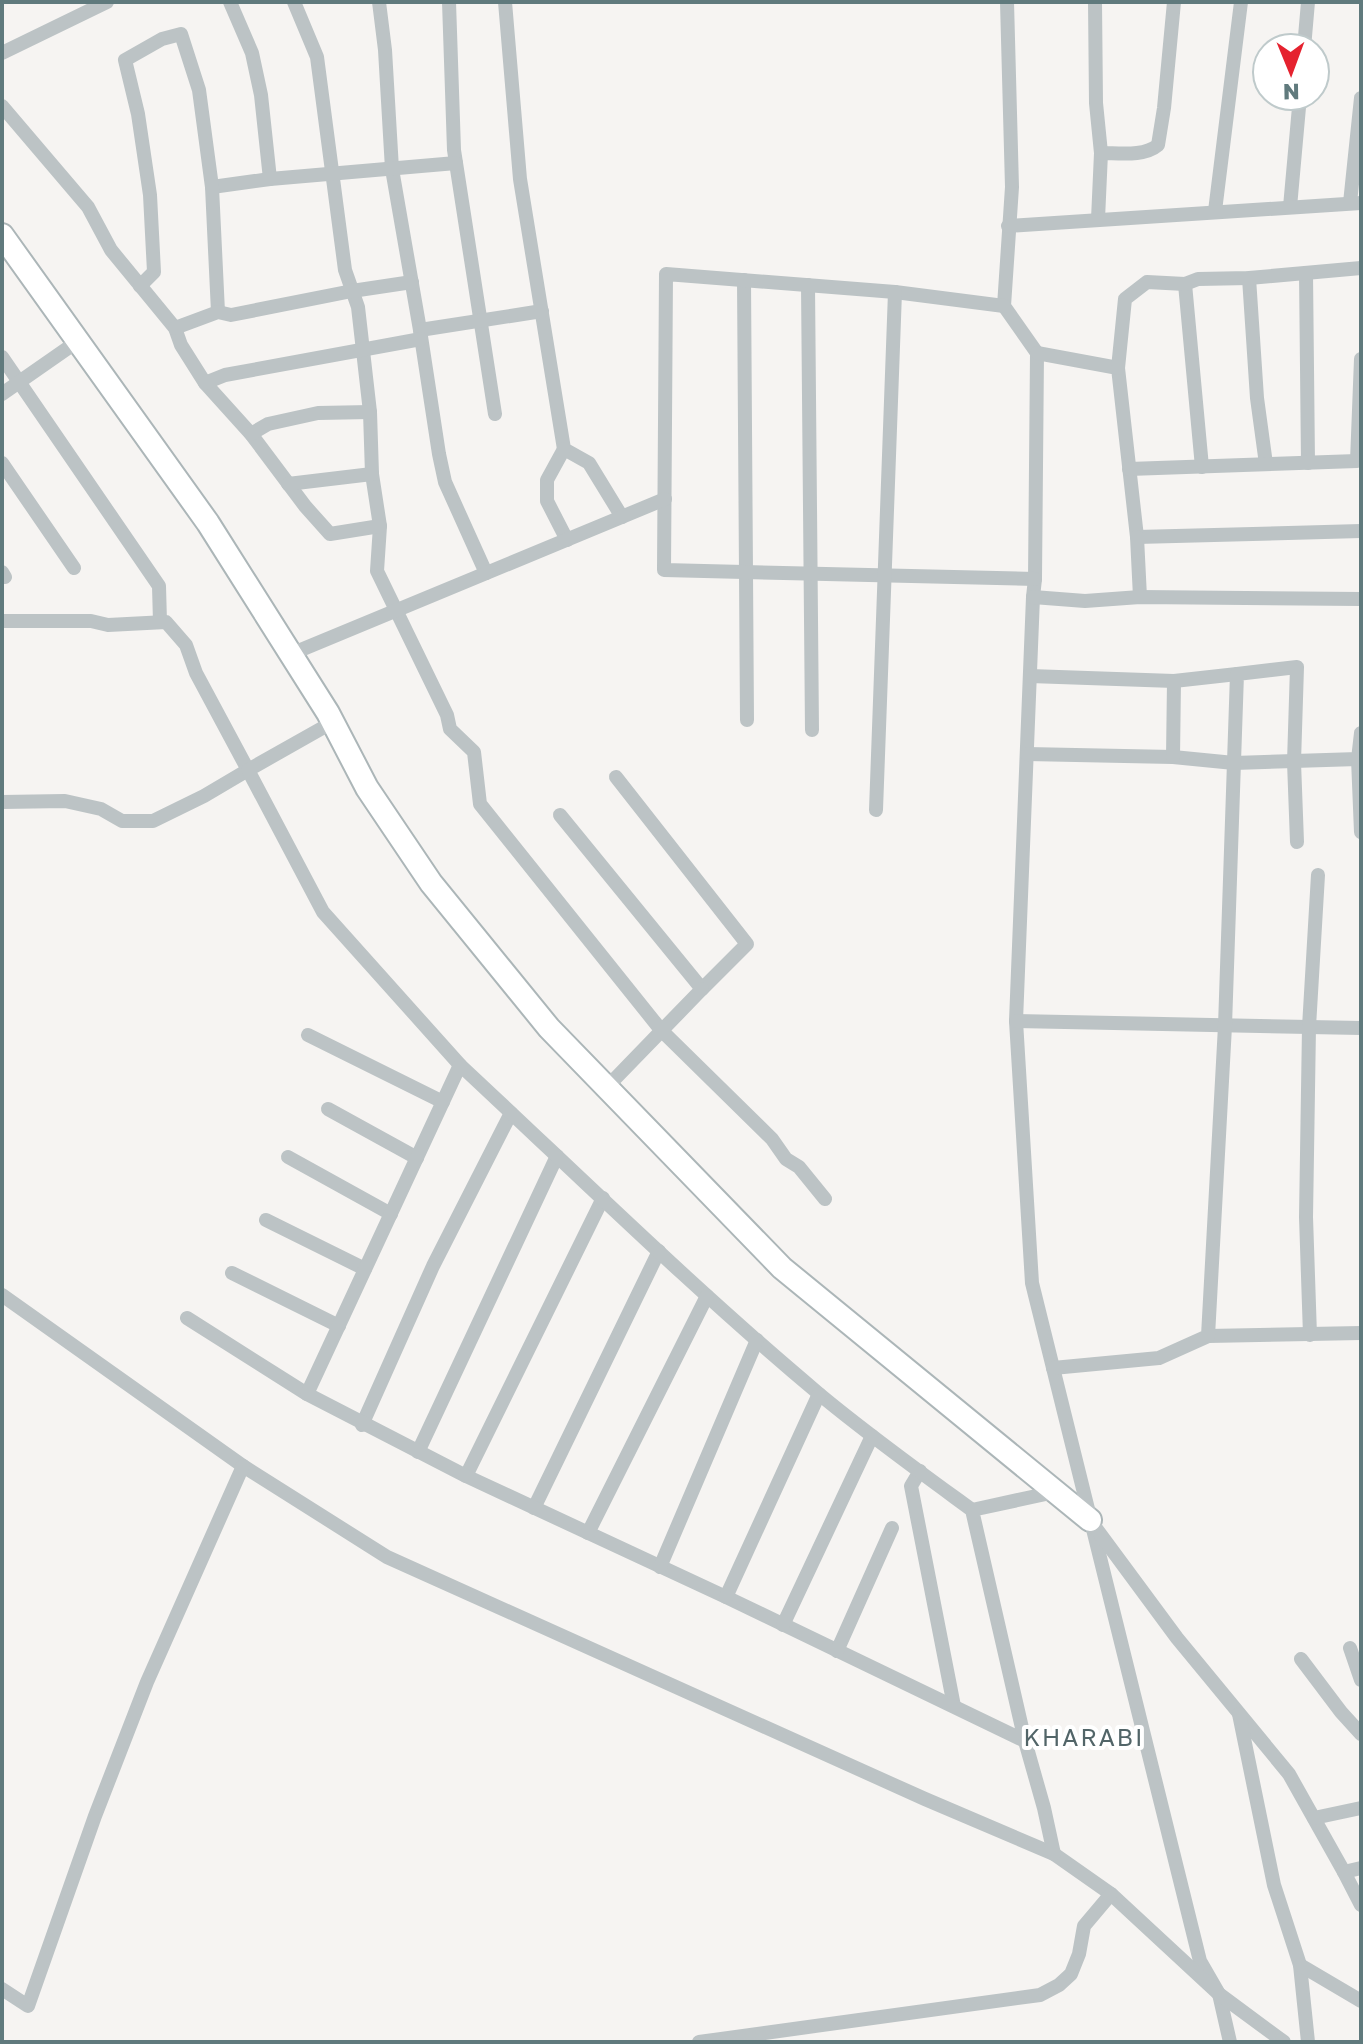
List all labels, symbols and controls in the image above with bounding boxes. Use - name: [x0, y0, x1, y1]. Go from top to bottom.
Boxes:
- north arrow: [1251, 32, 1331, 112]
- text: N: [1283, 79, 1300, 106]
- district label: KHARABI: [1024, 1722, 1144, 1751]

